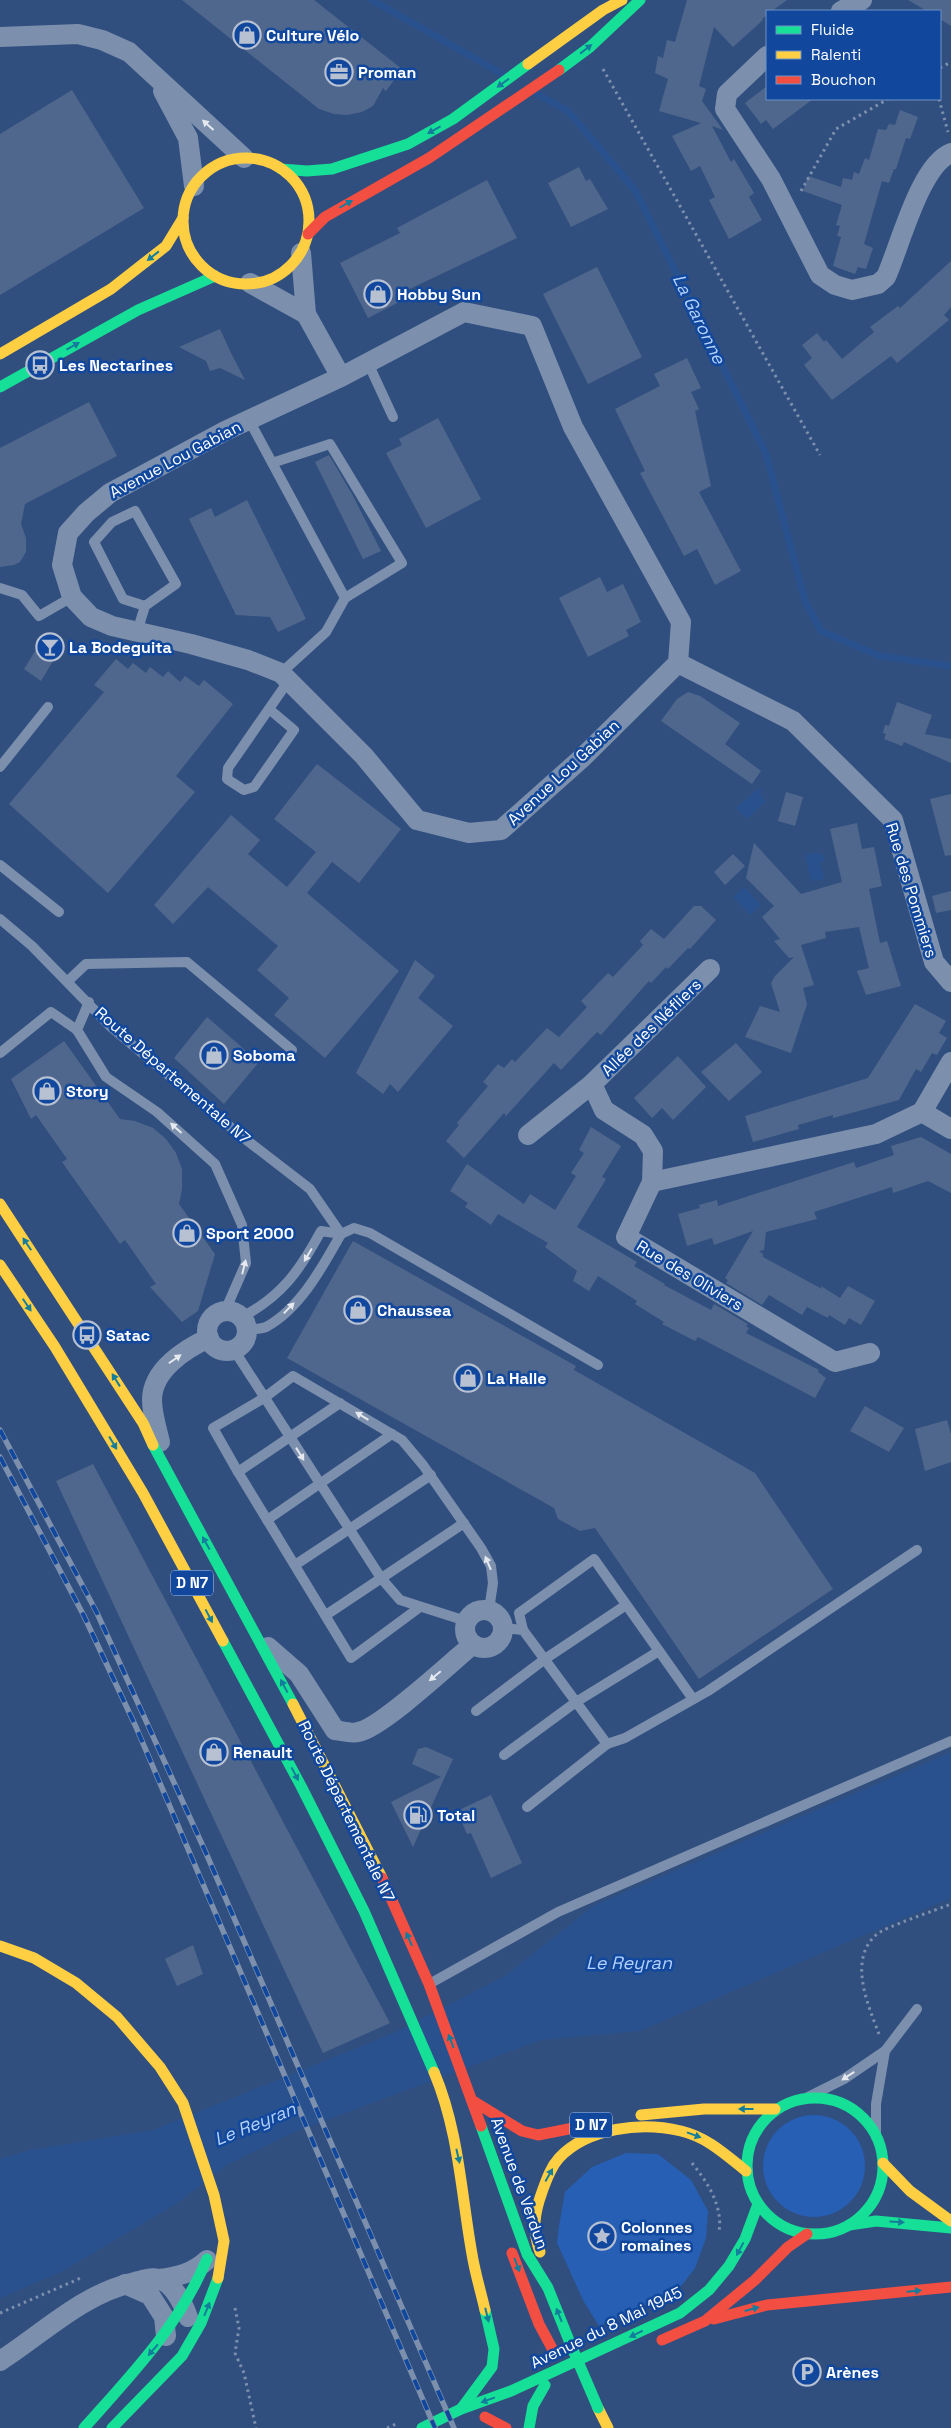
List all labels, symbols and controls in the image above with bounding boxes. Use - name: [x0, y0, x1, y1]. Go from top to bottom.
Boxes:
- legend: [766, 10, 941, 100]
- shop icon: Culture Vélo: [232, 20, 262, 50]
- text: Fluide: [811, 20, 854, 39]
- place label: Culture Vélo: [266, 25, 360, 46]
- one-way arrow: [579, 44, 592, 55]
- text: Ralenti: [811, 45, 861, 64]
- office icon: Proman: [324, 57, 354, 87]
- place label: Proman: [358, 62, 416, 83]
- text: Bouchon: [811, 70, 876, 89]
- one-way arrow: [496, 78, 510, 88]
- one-way arrow: [202, 119, 214, 131]
- one-way arrow: [426, 126, 441, 134]
- one-way arrow: [338, 200, 353, 208]
- one-way arrow: [147, 250, 160, 261]
- water label: La Garonne: [668, 270, 732, 369]
- shop icon: Hobby Sun: [363, 279, 393, 309]
- place label: Hobby Sun: [397, 284, 481, 305]
- one-way arrow: [66, 342, 80, 350]
- bus stop icon: Les Nectarines: [25, 350, 55, 380]
- place label: Les Nectarines: [59, 355, 173, 376]
- street label: Avenue Lou Gabian: [106, 416, 245, 503]
- bar icon: La Bodeguita: [35, 632, 65, 662]
- place label: La Bodeguita: [69, 637, 172, 658]
- street label: Avenue Lou Gabian: [503, 715, 624, 830]
- street label: Rue des Pommiers: [881, 820, 942, 960]
- street label: Allée des Néfliers: [597, 974, 706, 1081]
- street label: Route Départementale N7: [91, 1002, 255, 1149]
- shop icon: Soboma: [199, 1040, 229, 1070]
- place label: Soboma: [233, 1045, 295, 1066]
- shop icon: Story: [32, 1076, 62, 1106]
- place label: Story: [66, 1081, 109, 1102]
- one-way arrow: [170, 1122, 182, 1134]
- shop icon: Sport 2000: [172, 1218, 202, 1248]
- place label: Sport 2000: [206, 1223, 294, 1244]
- street label: Rue des Oliviers: [633, 1235, 747, 1316]
- one-way arrow: [22, 1237, 32, 1251]
- one-way arrow: [303, 1249, 312, 1262]
- one-way arrow: [240, 1259, 248, 1274]
- shop icon: Chaussea: [343, 1295, 373, 1325]
- one-way arrow: [22, 1299, 32, 1312]
- place label: Chaussea: [377, 1300, 451, 1321]
- one-way arrow: [283, 1302, 295, 1314]
- bus stop icon: Satac: [72, 1320, 102, 1350]
- place label: Satac: [106, 1325, 150, 1346]
- one-way arrow: [168, 1354, 182, 1364]
- shop icon: La Halle: [453, 1363, 483, 1393]
- place label: La Halle: [487, 1368, 546, 1389]
- one-way arrow: [111, 1373, 121, 1387]
- one-way arrow: [355, 1411, 368, 1420]
- one-way arrow: [109, 1437, 118, 1450]
- one-way arrow: [295, 1447, 305, 1460]
- one-way arrow: [202, 1536, 210, 1551]
- one-way arrow: [484, 1555, 492, 1570]
- road number: D N7: [171, 1570, 213, 1596]
- one-way arrow: [205, 1609, 214, 1622]
- one-way arrow: [429, 1671, 442, 1682]
- one-way arrow: [280, 1679, 288, 1693]
- street label: Route Départementale N7: [293, 1717, 400, 1905]
- shop icon: Renault: [199, 1737, 229, 1767]
- place label: Renault: [233, 1742, 293, 1763]
- one-way arrow: [291, 1767, 299, 1781]
- fuel station icon: Total: [403, 1800, 433, 1830]
- place label: Total: [437, 1805, 475, 1826]
- one-way arrow: [405, 1932, 413, 1946]
- water label: Le Reyran: [586, 1951, 673, 1974]
- one-way arrow: [447, 2033, 455, 2048]
- one-way arrow: [841, 2072, 855, 2081]
- water label: Le Reyran: [211, 2096, 300, 2150]
- one-way arrow: [738, 2105, 754, 2113]
- road number: D N7: [570, 2112, 612, 2138]
- street label: Avenue de Verdun: [486, 2114, 553, 2252]
- one-way arrow: [687, 2131, 702, 2139]
- one-way arrow: [454, 2148, 462, 2163]
- one-way arrow: [545, 2167, 553, 2182]
- place label: Colonnes romaines: [621, 2217, 692, 2256]
- one-way arrow: [890, 2219, 906, 2227]
- place icon: Colonnes romaines: [587, 2221, 617, 2251]
- one-way arrow: [735, 2243, 744, 2256]
- one-way arrow: [514, 2257, 521, 2272]
- street label: Avenue du 8 Mai 1945: [527, 2282, 685, 2373]
- one-way arrow: [906, 2287, 922, 2295]
- one-way arrow: [203, 2301, 211, 2316]
- one-way arrow: [745, 2305, 760, 2313]
- one-way arrow: [484, 2308, 492, 2323]
- one-way arrow: [555, 2308, 563, 2322]
- one-way arrow: [629, 2330, 643, 2338]
- one-way arrow: [147, 2344, 159, 2356]
- parking icon: Arènes: [792, 2357, 822, 2387]
- place label: Arènes: [826, 2362, 879, 2383]
- one-way arrow: [480, 2396, 495, 2404]

